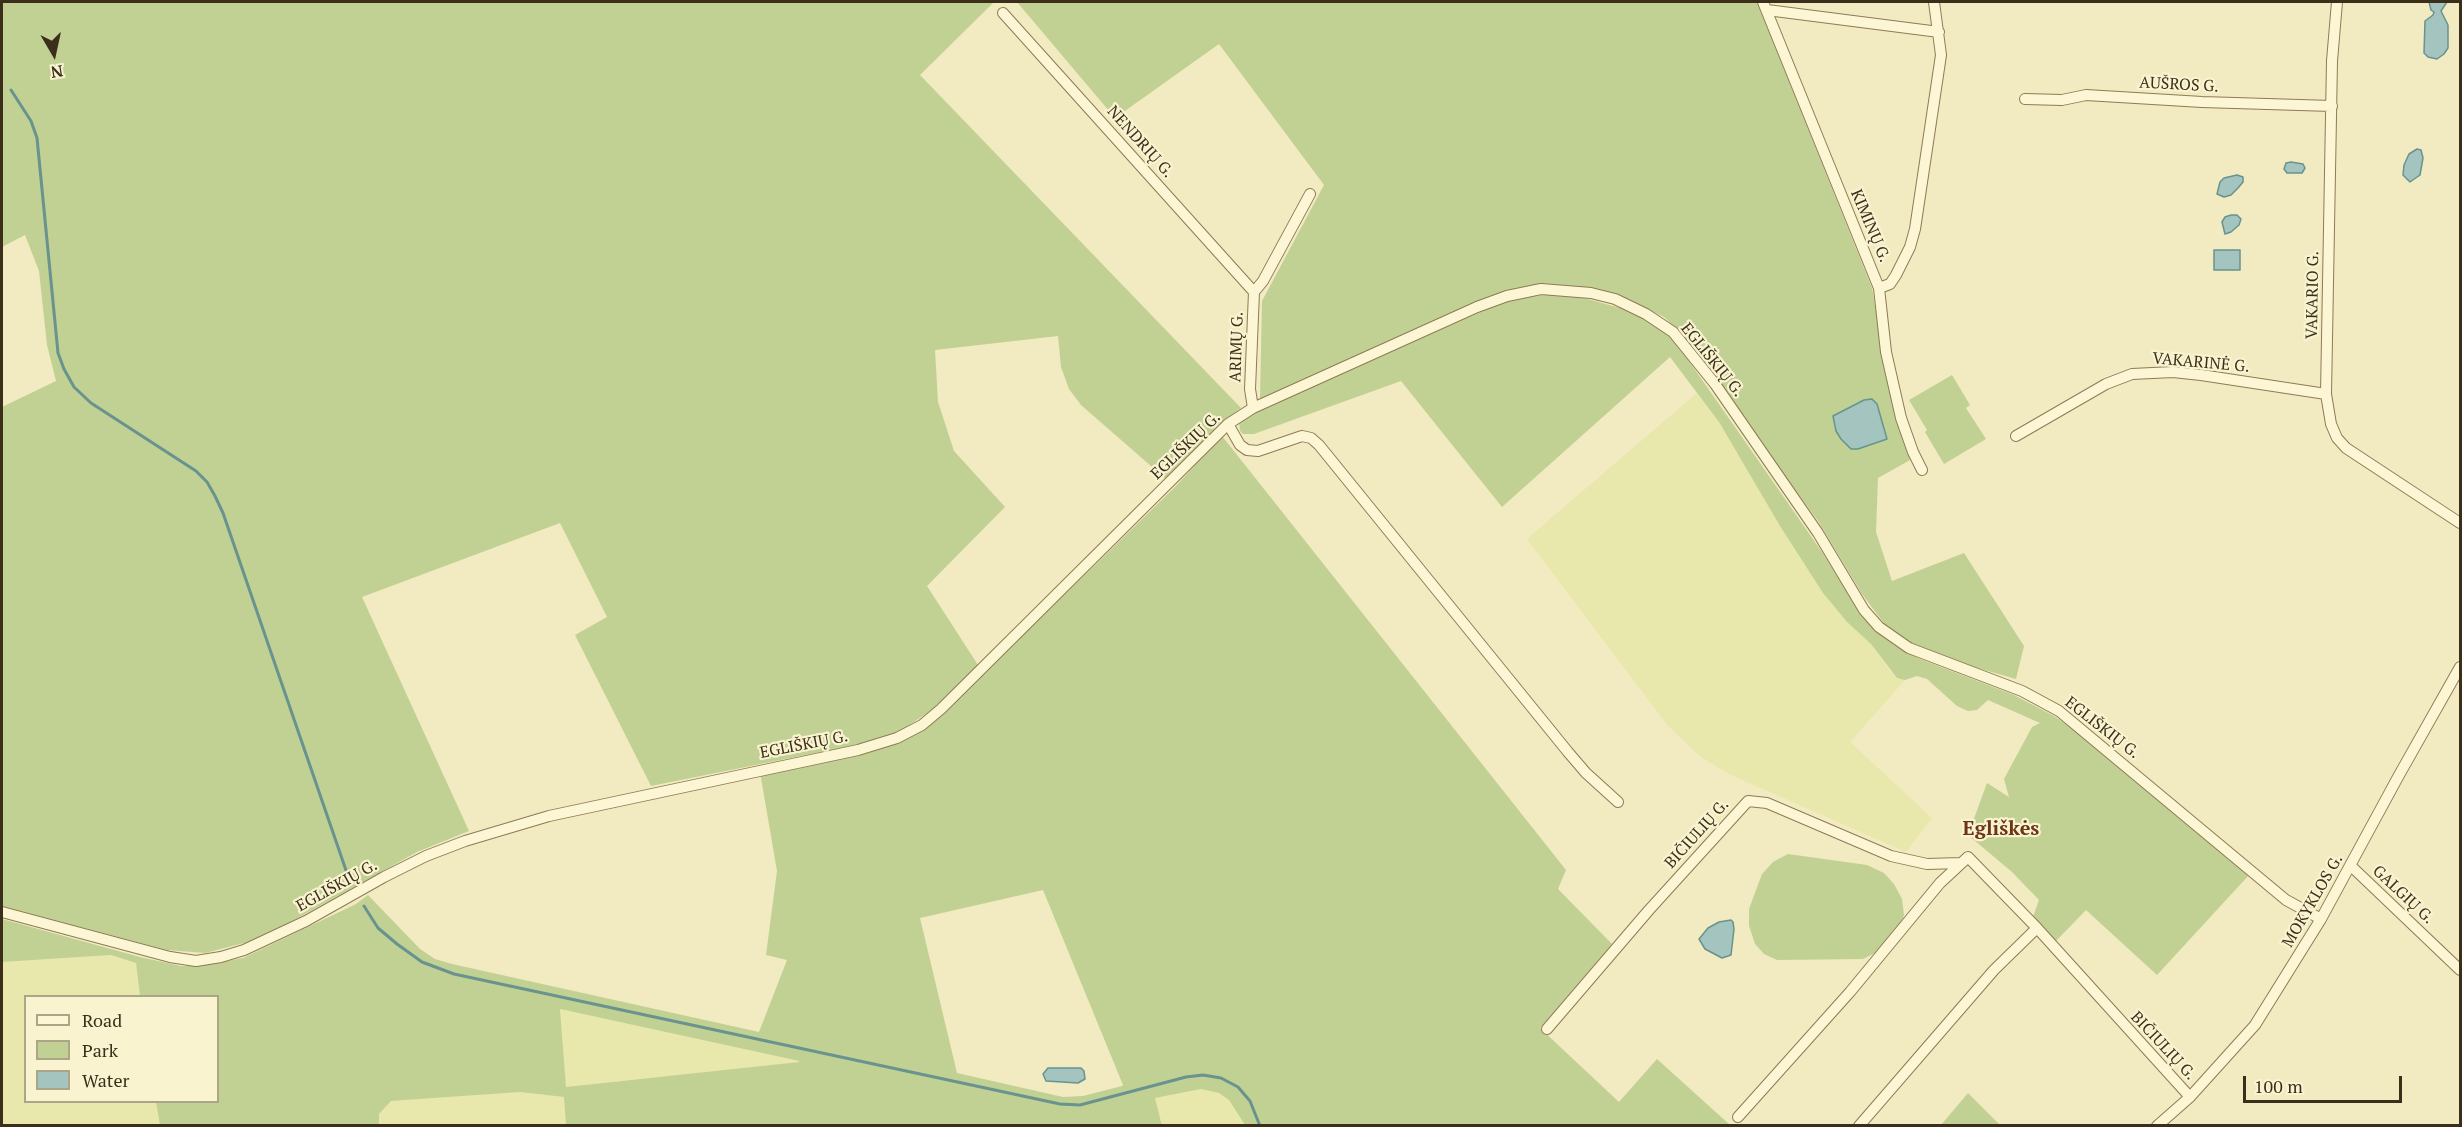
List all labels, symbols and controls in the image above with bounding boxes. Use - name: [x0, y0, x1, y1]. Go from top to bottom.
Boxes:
- north arrow: [24, 24, 84, 84]
- text: N: [49, 60, 65, 84]
- street label: AUŠROS G.: [2139, 73, 2219, 97]
- street label: NENDRIŲ G.: [1103, 102, 1177, 182]
- street label: KIMINŲ G.: [1846, 187, 1894, 265]
- street label: VAKARIO G.: [2303, 251, 2323, 339]
- street label: ARIMŲ G.: [1226, 311, 1248, 383]
- street label: EGLIŠKIŲ G.: [1676, 319, 1748, 401]
- street label: VAKARINĖ G.: [2152, 349, 2250, 377]
- street label: EGLIŠKIŲ G.: [1147, 408, 1225, 484]
- street label: EGLIŠKIŲ G.: [2061, 693, 2143, 763]
- street label: EGLIŠKIŲ G.: [758, 727, 850, 763]
- street label: BIČIULIŲ G.: [1661, 795, 1733, 873]
- district label: Egliškės: [1963, 817, 2039, 841]
- street label: MOKYKLOS G.: [2279, 851, 2347, 951]
- street label: EGLIŠKIŲ G.: [293, 856, 381, 916]
- street label: GALGIŲ G.: [2368, 862, 2438, 928]
- legend: [24, 995, 219, 1103]
- text: Road: [82, 1008, 122, 1032]
- street label: BIČIULIŲ G.: [2126, 1008, 2200, 1084]
- text: Park: [82, 1038, 118, 1062]
- scale bar: [2246, 1064, 2405, 1102]
- text: Water: [82, 1068, 129, 1092]
- text: 100 m: [2254, 1074, 2303, 1098]

